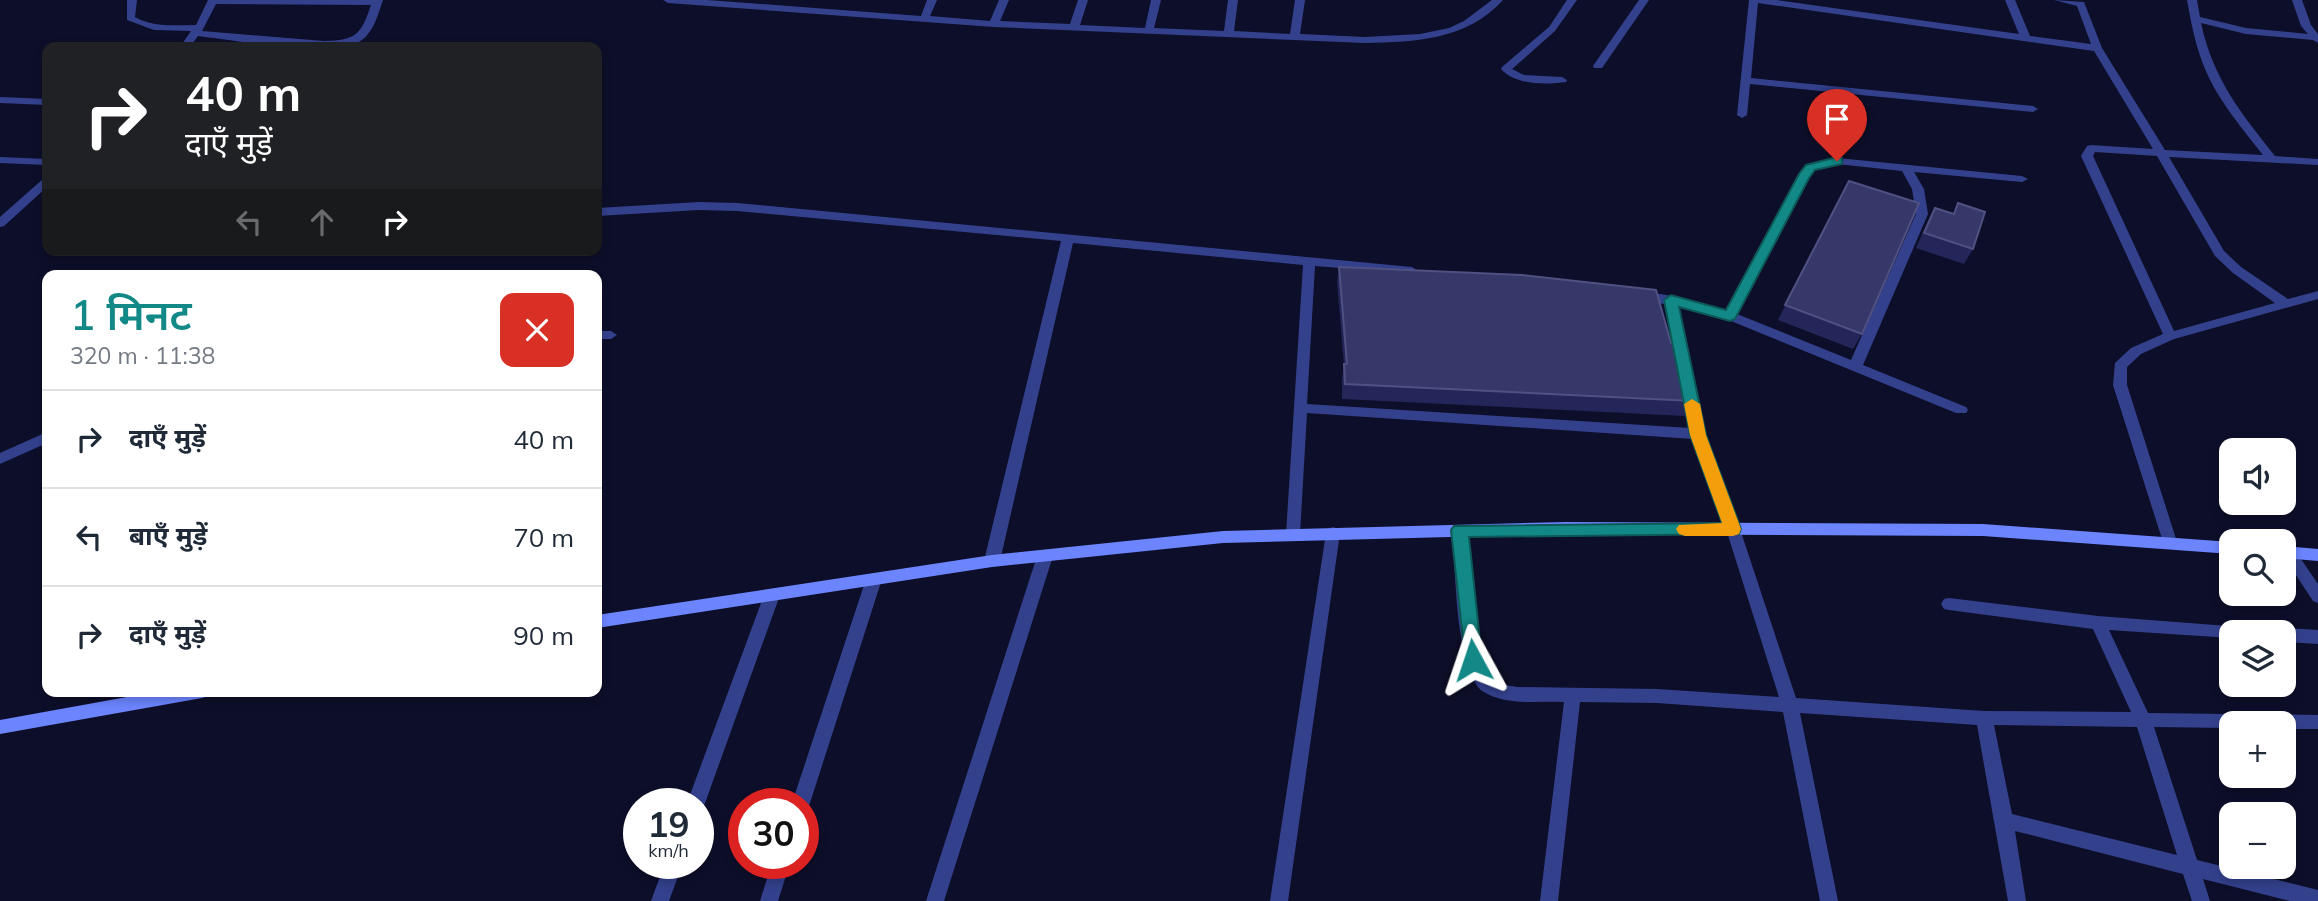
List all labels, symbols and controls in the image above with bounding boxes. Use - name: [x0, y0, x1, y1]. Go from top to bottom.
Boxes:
- text: 40 m: [185, 62, 301, 123]
- icon: right: [70, 70, 161, 161]
- pin: [1807, 89, 1867, 161]
- icon: arrive: [1818, 100, 1856, 138]
- text: दाएँ मुड़ें: [185, 123, 273, 163]
- icon: left: [230, 203, 268, 241]
- icon: ahead: [303, 203, 341, 241]
- icon: right: [376, 203, 414, 241]
- text: 1 मिनट: [70, 288, 192, 341]
- button: close: [500, 293, 574, 367]
- text: 320 m · 11:38: [70, 341, 215, 370]
- icon: right: [70, 420, 108, 458]
- text: दाएँ मुड़ें: [129, 421, 206, 454]
- text: 40 m: [513, 423, 574, 456]
- map controls: [2219, 438, 2296, 879]
- button: sound: [2219, 438, 2296, 515]
- icon: left: [70, 518, 108, 556]
- text: बाएँ मुड़ें: [129, 519, 207, 552]
- text: 70 m: [513, 521, 574, 554]
- button: search: [2219, 529, 2296, 606]
- icon: right: [70, 616, 108, 654]
- text: दाएँ मुड़ें: [129, 617, 206, 650]
- text: 90 m: [513, 619, 574, 652]
- button: layers: [2219, 620, 2296, 697]
- position arrow: [1436, 623, 1510, 697]
- button: +: [2219, 711, 2296, 788]
- speed limit sign: 30: [728, 788, 819, 879]
- text: 19: [647, 802, 690, 846]
- button: −: [2219, 802, 2296, 879]
- text: km/h: [648, 839, 689, 862]

